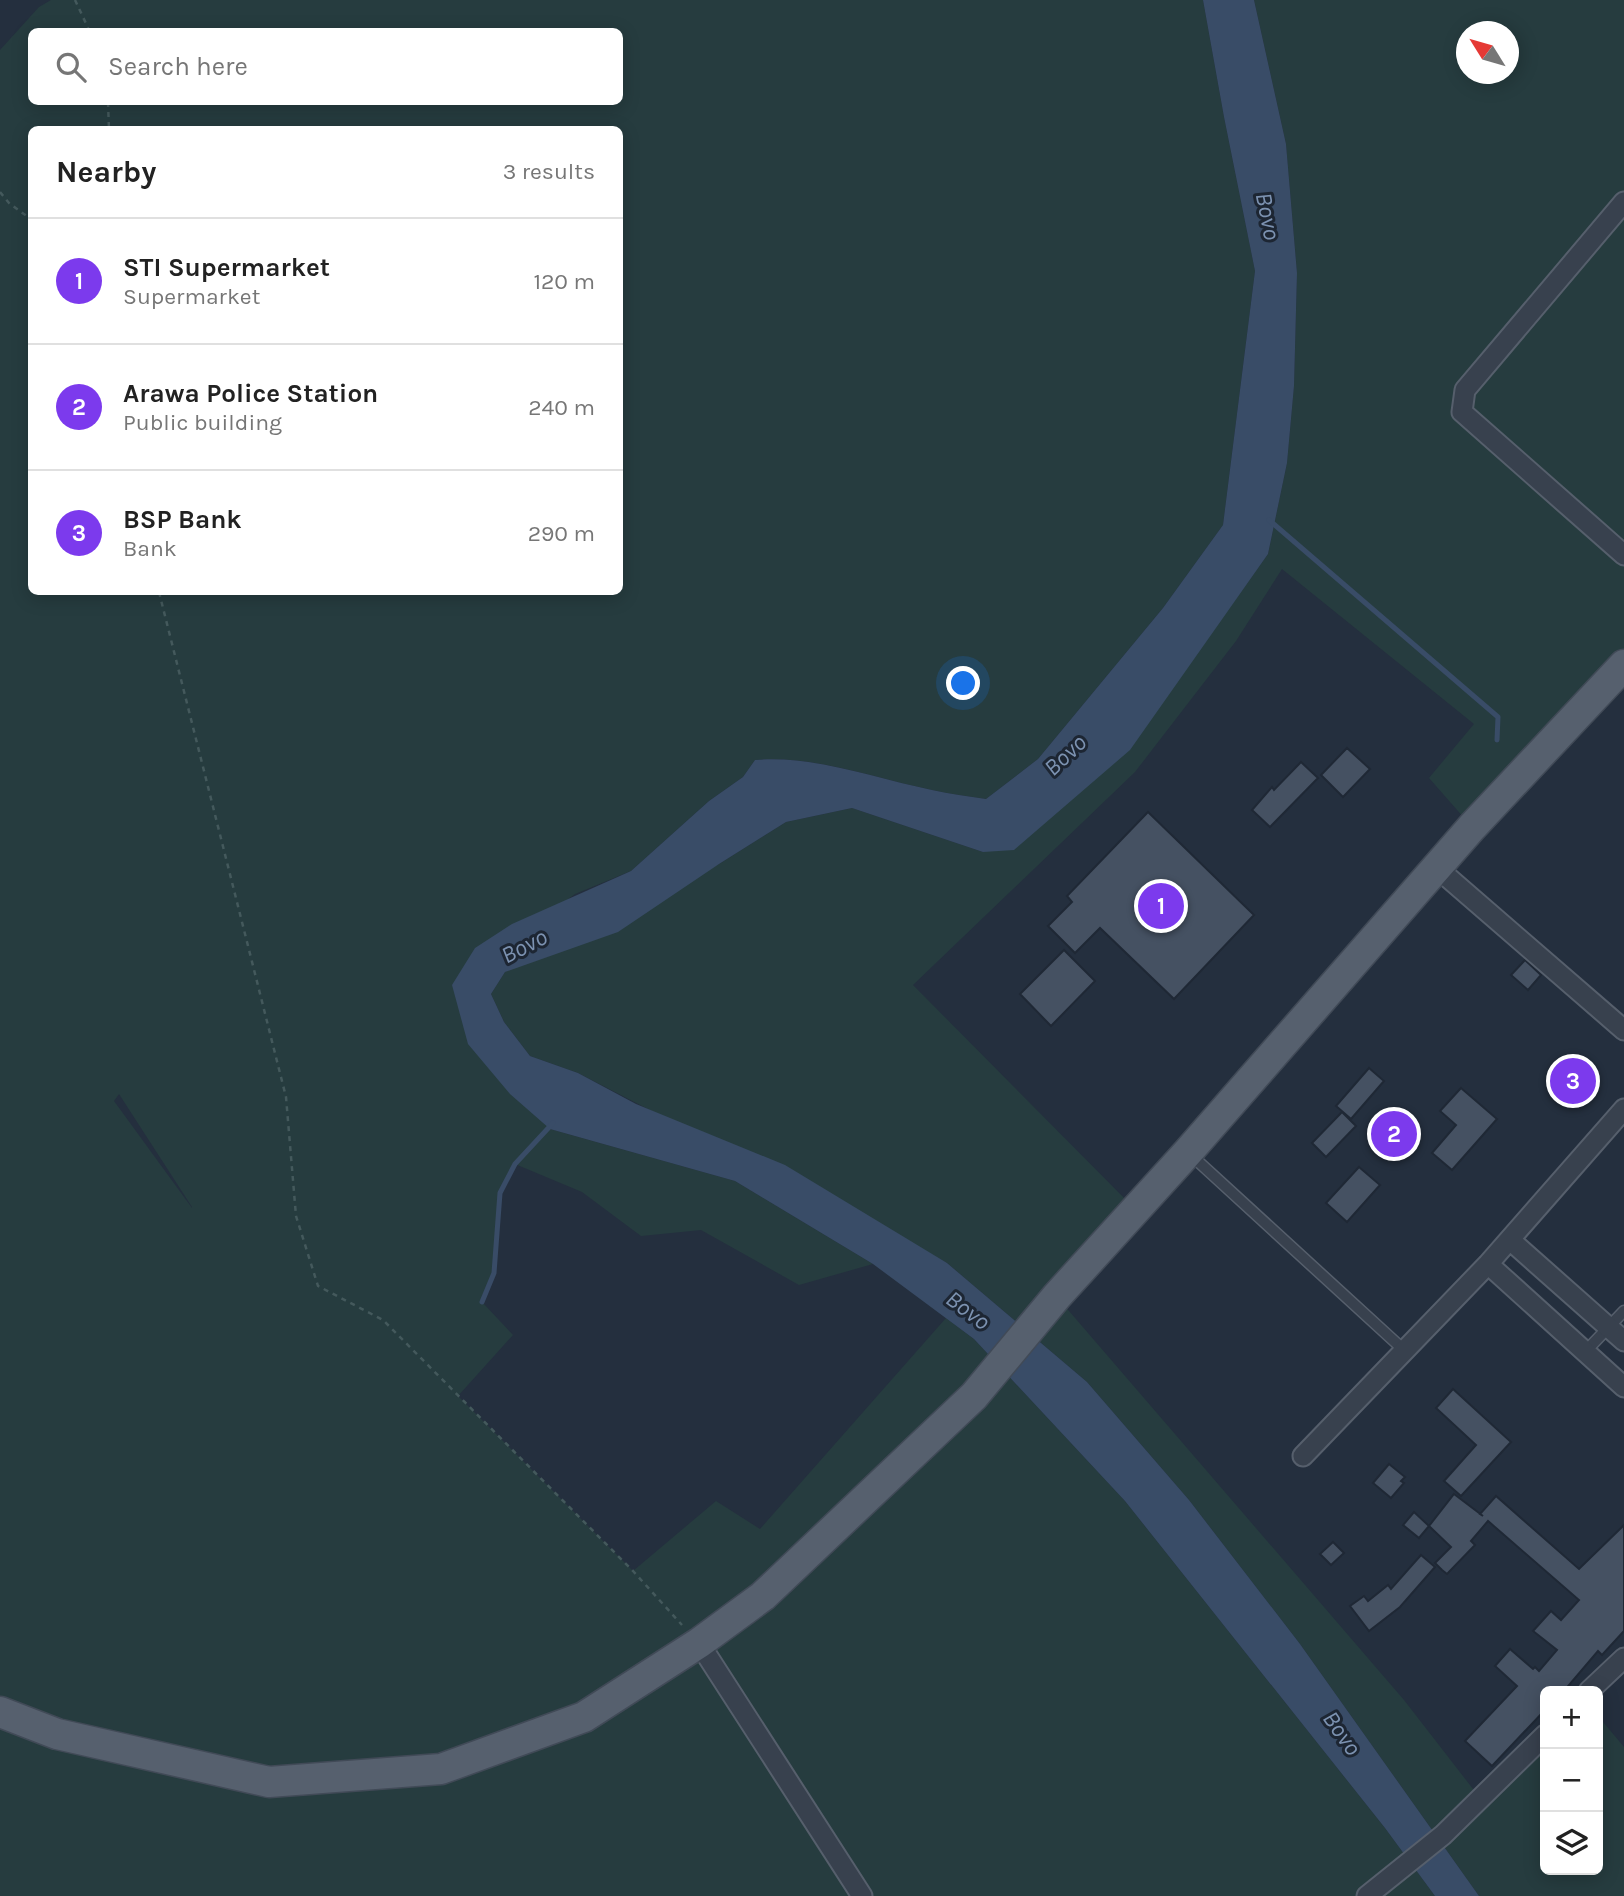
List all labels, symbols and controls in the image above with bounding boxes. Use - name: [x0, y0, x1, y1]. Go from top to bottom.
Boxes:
- north arrow: [1456, 21, 1519, 84]
- search box: [28, 28, 623, 105]
- icon: search: [52, 48, 90, 86]
- text: Search here: [108, 51, 248, 82]
- text: Nearby: [56, 154, 156, 190]
- text: 3 results: [503, 158, 595, 185]
- water label: Bovo: [1250, 190, 1286, 242]
- text: STI Supermarket: [123, 252, 330, 283]
- text: 1: [75, 268, 83, 295]
- text: 120 m: [533, 268, 595, 295]
- text: Supermarket: [123, 283, 260, 310]
- text: Arawa Police Station: [123, 378, 378, 409]
- text: 2: [72, 394, 86, 421]
- text: 240 m: [528, 394, 595, 421]
- text: Public building: [123, 409, 282, 436]
- text: BSP Bank: [123, 504, 242, 535]
- text: 3: [72, 520, 86, 547]
- text: 290 m: [528, 520, 595, 547]
- text: Bank: [123, 535, 177, 562]
- your location: [946, 666, 980, 700]
- water label: Bovo: [1038, 728, 1092, 782]
- pin: 1: [1138, 880, 1184, 932]
- water label: Bovo: [496, 923, 552, 969]
- pin: 3: [1550, 1055, 1596, 1107]
- pin: 2: [1371, 1108, 1417, 1160]
- water label: Bovo: [940, 1284, 996, 1336]
- map controls: [1540, 1686, 1603, 1875]
- button: +: [1540, 1686, 1603, 1749]
- water label: Bovo: [1317, 1705, 1367, 1761]
- button: −: [1540, 1749, 1603, 1812]
- button: layers: [1540, 1812, 1603, 1875]

